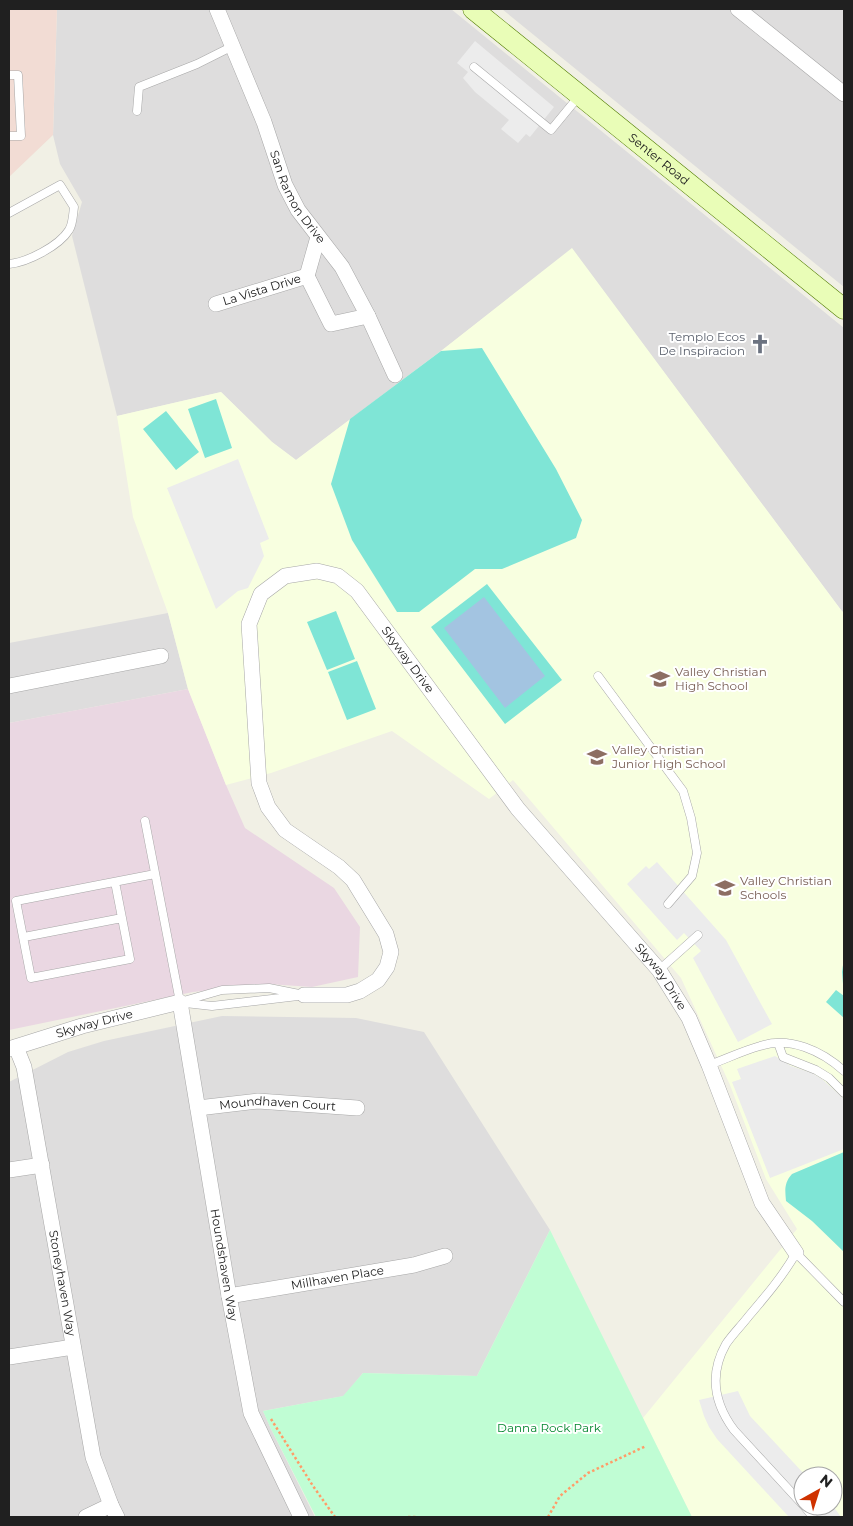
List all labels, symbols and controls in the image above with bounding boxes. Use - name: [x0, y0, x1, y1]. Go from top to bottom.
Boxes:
- street label: Senter Road: [626, 130, 693, 188]
- street label: San Ramon Drive: [267, 148, 329, 246]
- street label: La Vista Drive: [221, 270, 303, 308]
- place label: Templo Ecos De Inspiracion: [659, 329, 745, 358]
- church icon: Templo Ecos De Inspiracion: [749, 333, 771, 355]
- street label: Skyway Drive: [379, 623, 438, 696]
- place label: Valley Christian High School: [675, 664, 767, 693]
- school or university icon: Valley Christian High School: [649, 668, 671, 690]
- place label: Valley Christian Junior High School: [611, 742, 726, 771]
- school or university icon: Valley Christian Junior High School: [586, 746, 608, 768]
- place label: Valley Christian Schools: [740, 873, 832, 902]
- school or university icon: Valley Christian Schools: [714, 877, 736, 899]
- street label: Skyway Drive: [632, 940, 690, 1013]
- street label: Skyway Drive: [54, 1006, 134, 1041]
- street label: Moundhaven Court: [218, 1093, 337, 1114]
- street label: Houndshaven Way: [208, 1208, 242, 1323]
- street label: Stoneyhaven Way: [46, 1229, 80, 1338]
- street label: Millhaven Place: [290, 1262, 385, 1292]
- park label: Danna Rock Park: [497, 1420, 602, 1435]
- north arrow: [793, 1466, 843, 1516]
- text: N: [816, 1470, 836, 1491]

